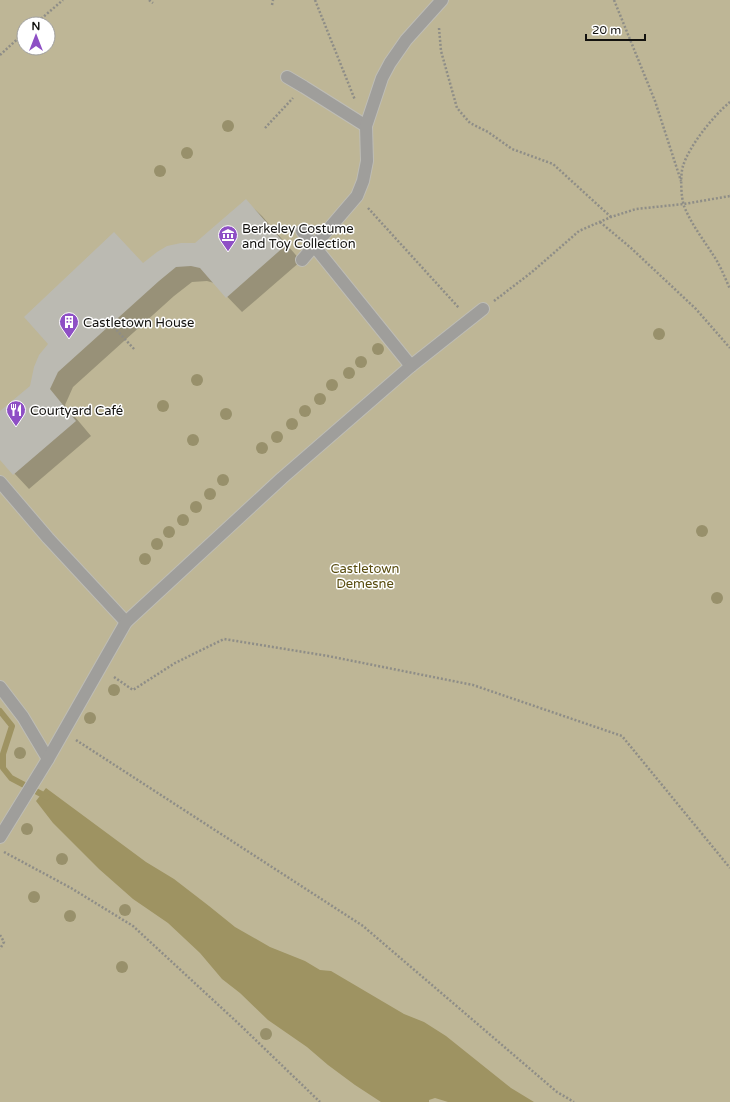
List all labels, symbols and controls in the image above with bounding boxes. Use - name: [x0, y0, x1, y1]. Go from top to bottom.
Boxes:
- north arrow: [16, 16, 56, 56]
- scale bar: [586, 16, 645, 42]
- text: N: [32, 20, 40, 33]
- text: 20 m: [592, 23, 621, 37]
- place label: Berkeley Costume and Toy Collection: [242, 221, 356, 252]
- museum icon: Berkeley Costume and Toy Collection: [217, 224, 239, 252]
- building icon: Castletown House: [58, 311, 80, 339]
- place label: Castletown House: [83, 315, 194, 331]
- restaurant icon: Courtyard Café: [5, 399, 27, 427]
- place label: Courtyard Café: [30, 403, 123, 419]
- park label: Castletown Demesne: [331, 561, 400, 592]

